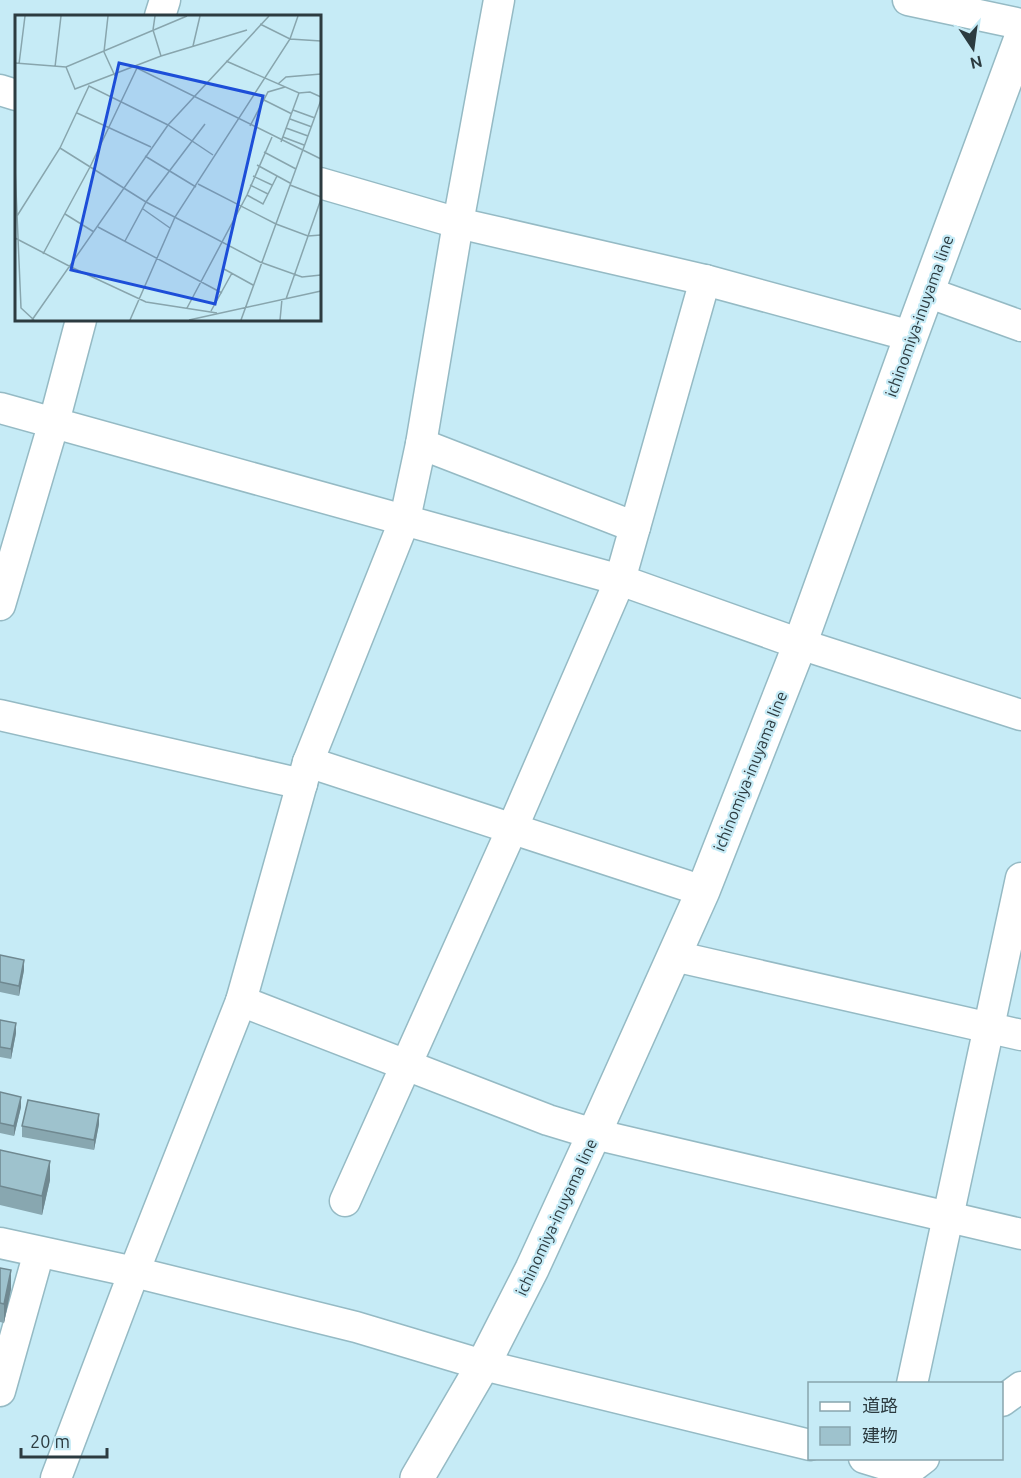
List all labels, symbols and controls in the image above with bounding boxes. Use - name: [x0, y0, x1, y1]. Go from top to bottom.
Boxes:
- inset map: [15, 15, 321, 321]
- north arrow: [943, 18, 1003, 78]
- text: N: [969, 53, 984, 73]
- street label: ichinomiya-inuyama line: [881, 233, 957, 399]
- street label: ichinomiya-inuyama line: [710, 688, 790, 854]
- street label: ichinomiya-inuyama line: [512, 1136, 600, 1298]
- legend: [808, 1382, 1003, 1460]
- text: 道路: [862, 1395, 898, 1415]
- scale bar: [21, 1421, 106, 1459]
- text: 建物: [862, 1425, 898, 1445]
- text: 20 m: [30, 1431, 70, 1451]

